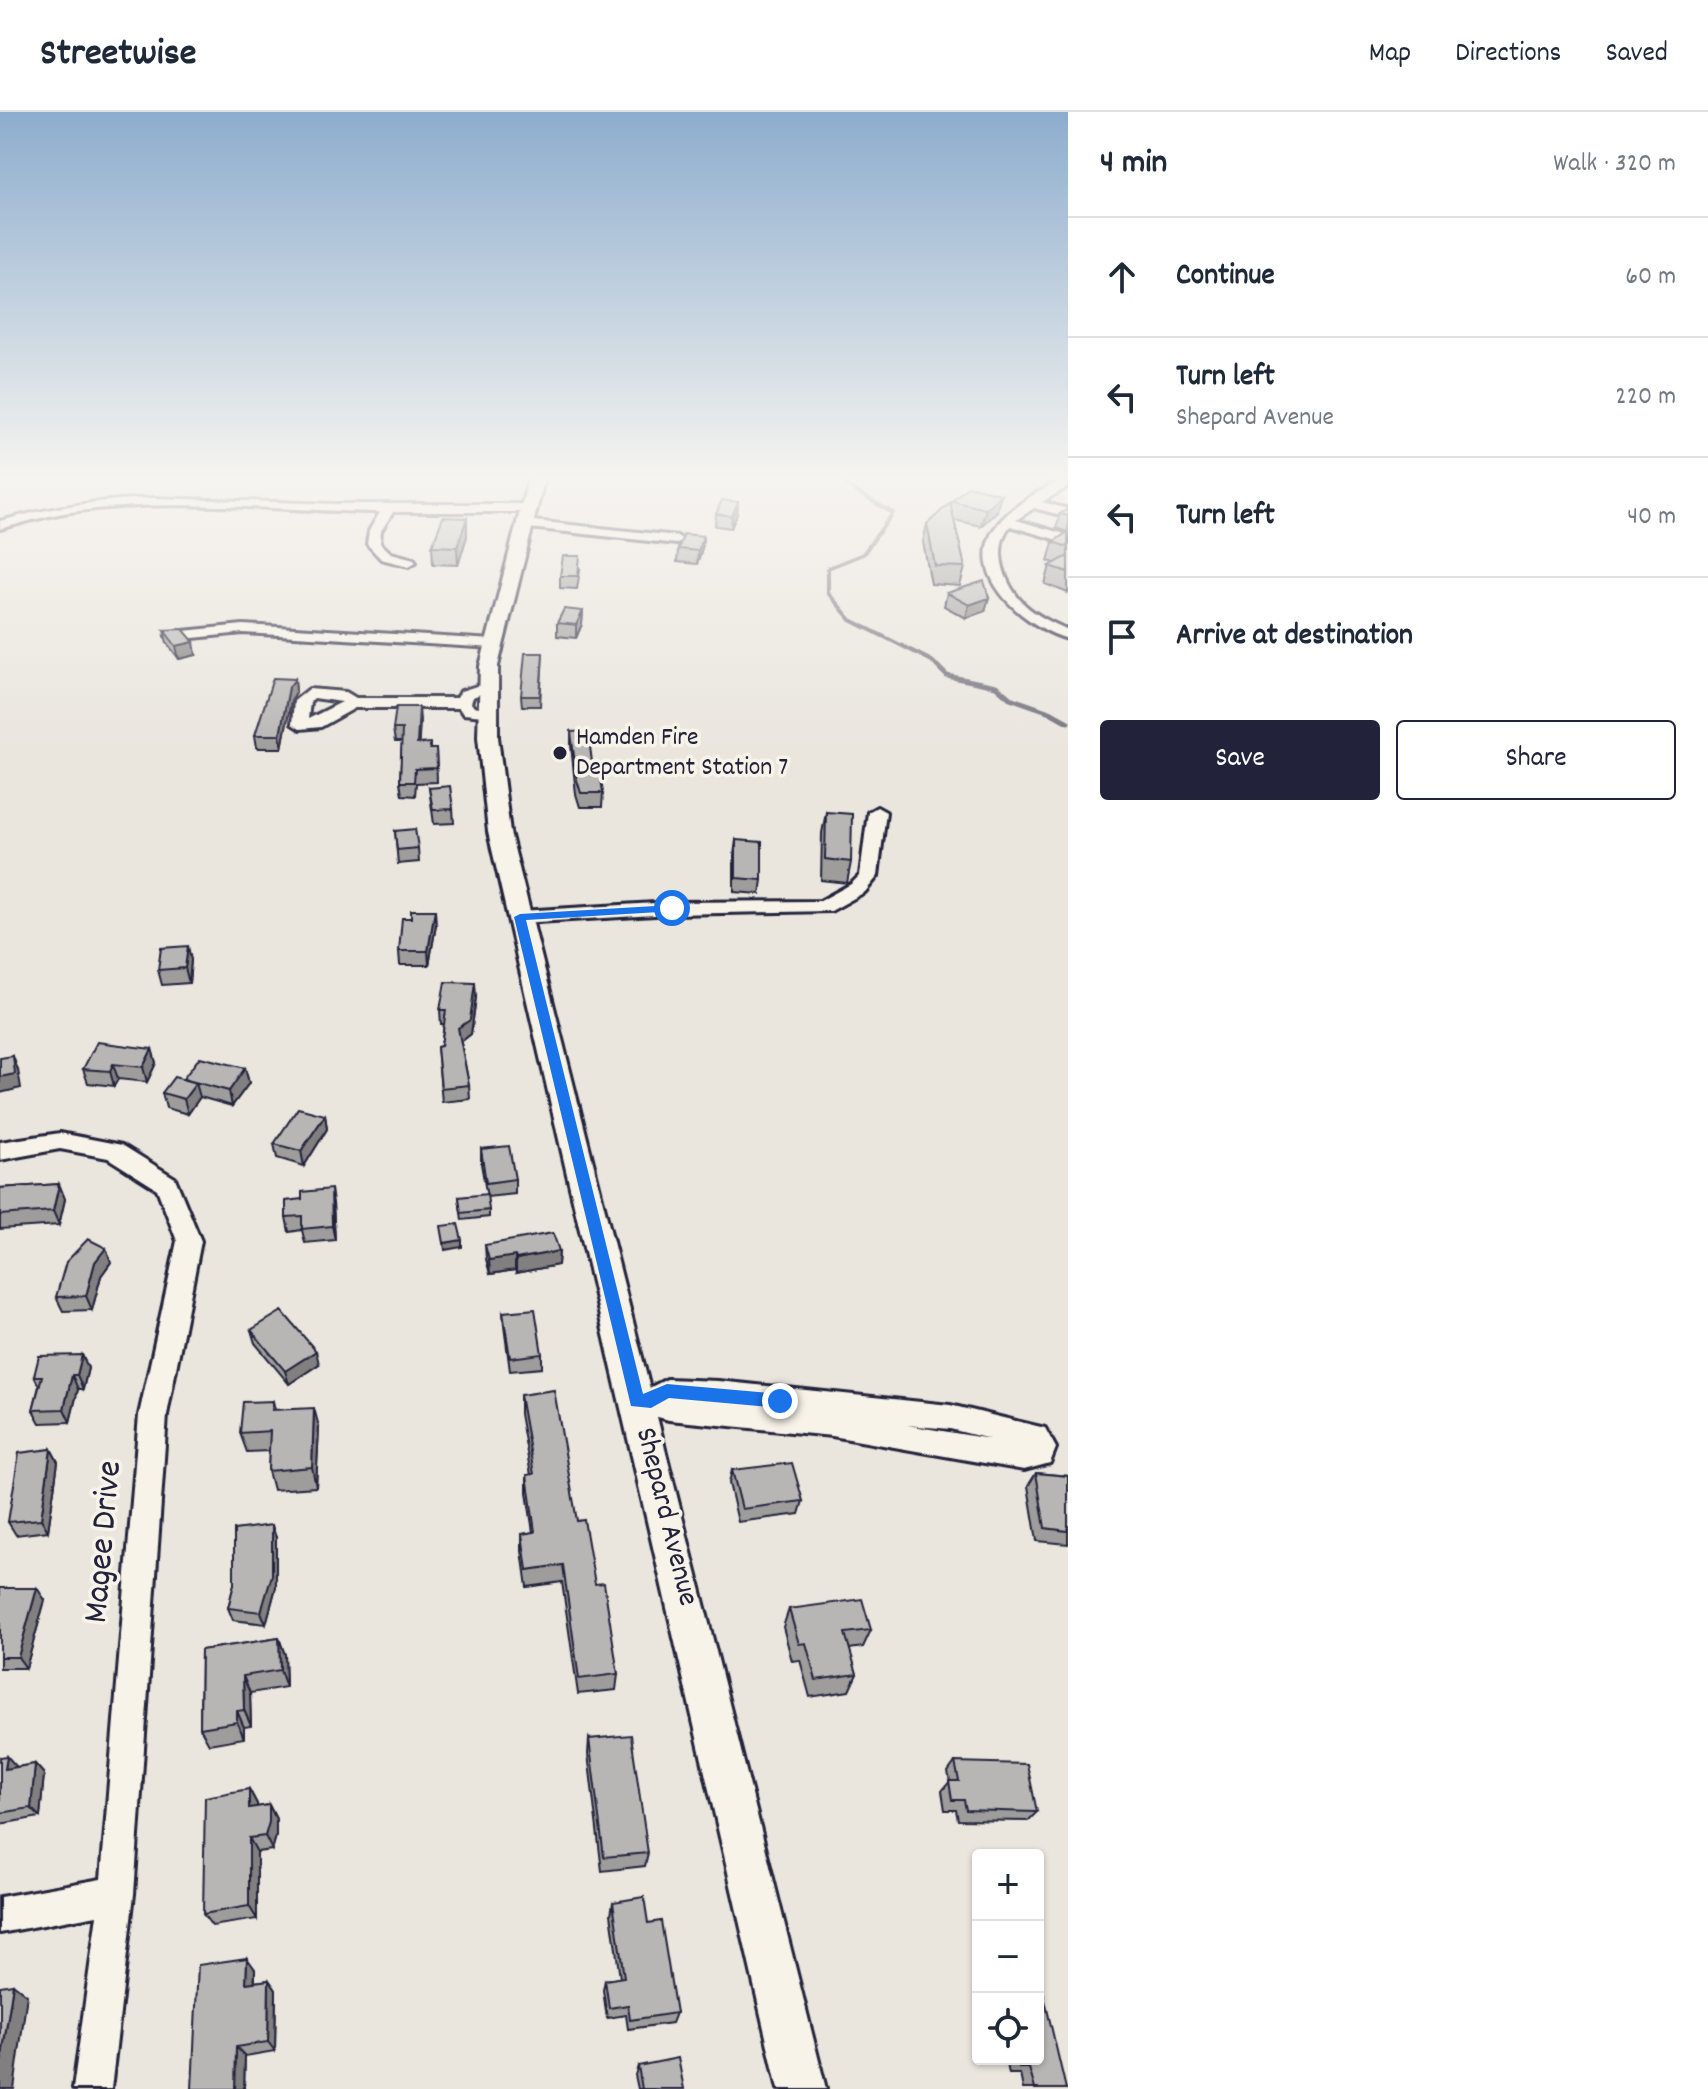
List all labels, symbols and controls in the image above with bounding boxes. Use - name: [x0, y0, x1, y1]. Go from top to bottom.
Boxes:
- text: Streetwise: [40, 28, 197, 83]
- text: Map: [1369, 35, 1411, 75]
- text: Directions: [1455, 35, 1561, 75]
- text: Saved: [1605, 35, 1668, 75]
- text: 4 min: [1100, 140, 1167, 189]
- text: Walk · 320 m: [1553, 146, 1676, 183]
- icon: ahead: [1100, 255, 1144, 299]
- text: Continue: [1176, 256, 1275, 299]
- text: 60 m: [1625, 259, 1676, 296]
- text: Turn left: [1176, 357, 1275, 400]
- icon: left: [1100, 375, 1144, 419]
- text: 220 m: [1615, 379, 1676, 416]
- text: Shepard Avenue: [1176, 400, 1334, 437]
- icon: left: [1100, 495, 1144, 539]
- text: Turn left: [1176, 496, 1275, 539]
- text: 40 m: [1627, 499, 1676, 536]
- icon: arrive: [1100, 615, 1144, 659]
- text: Arrive at destination: [1176, 616, 1413, 659]
- place label: Hamden Fire Department Station 7: [576, 720, 788, 787]
- button: Save: [1100, 720, 1380, 800]
- button: Share: [1396, 720, 1676, 800]
- marker: Hamden Fire Department Station 7: [551, 744, 569, 762]
- route start: [654, 890, 690, 926]
- route end: [762, 1383, 798, 1419]
- street label: Shepard Avenue: [622, 1423, 708, 1611]
- street label: Magee Drive: [72, 1459, 138, 1625]
- map controls: [972, 1849, 1044, 2065]
- button: +: [972, 1849, 1044, 1921]
- button: −: [972, 1921, 1044, 1993]
- button: locate: [972, 1993, 1044, 2065]

